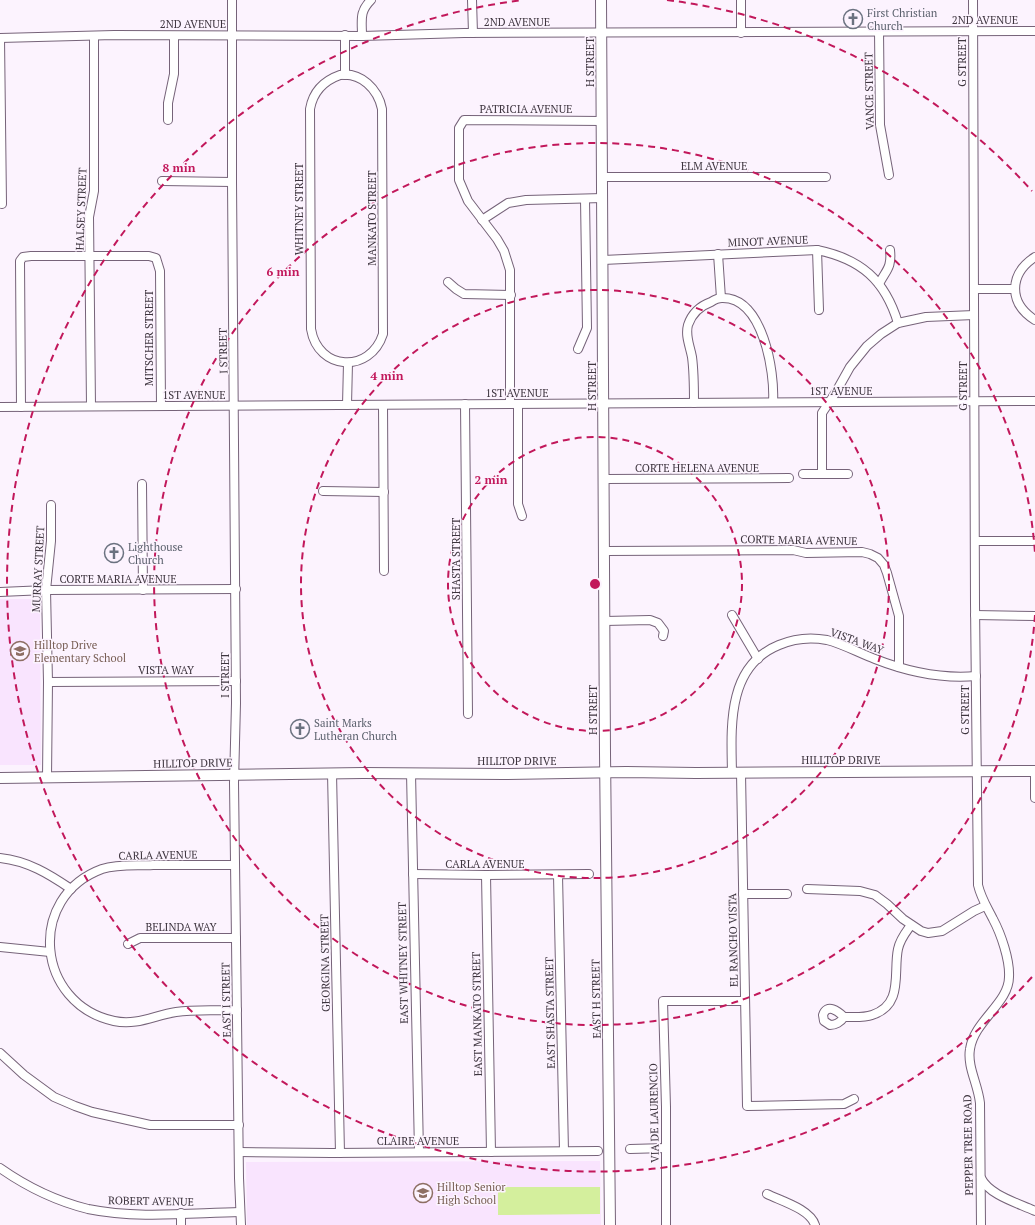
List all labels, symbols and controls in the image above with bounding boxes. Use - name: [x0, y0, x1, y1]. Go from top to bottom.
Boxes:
- place label: First Christian Church: [867, 6, 938, 33]
- church icon: First Christian Church: [842, 8, 864, 30]
- street label: 2ND AVENUE: [952, 13, 1018, 27]
- street label: 2ND AVENUE: [484, 15, 550, 29]
- street label: 2ND AVENUE: [160, 17, 226, 31]
- street label: H STREET: [583, 37, 597, 87]
- street label: G STREET: [955, 37, 969, 87]
- street label: VANCE STREET: [861, 52, 877, 130]
- street label: PATRICIA AVENUE: [480, 102, 572, 116]
- street label: ELM AVENUE: [681, 159, 747, 173]
- text: 8 min: [163, 160, 196, 175]
- street label: WHITNEY STREET: [292, 163, 306, 255]
- street label: HALSEY STREET: [73, 167, 89, 251]
- street label: MANKATO STREET: [365, 170, 379, 266]
- street label: MINOT AVENUE: [727, 233, 809, 249]
- text: 6 min: [267, 264, 300, 279]
- street label: MITSCHER STREET: [142, 290, 156, 386]
- street label: I STREET: [216, 328, 230, 374]
- street label: H STREET: [585, 361, 599, 411]
- street label: G STREET: [956, 361, 970, 411]
- text: 4 min: [371, 368, 404, 383]
- street label: 1ST AVENUE: [809, 384, 873, 398]
- street label: 1ST AVENUE: [485, 386, 549, 400]
- street label: 1ST AVENUE: [162, 388, 226, 402]
- street label: CORTE HELENA AVENUE: [635, 461, 759, 475]
- text: 2 min: [475, 472, 508, 487]
- street label: SHASTA STREET: [449, 518, 463, 600]
- street label: MURRAY STREET: [29, 525, 47, 613]
- street label: CORTE MARIA AVENUE: [740, 532, 858, 548]
- place label: Lighthouse Church: [128, 540, 183, 567]
- church icon: Lighthouse Church: [103, 542, 125, 564]
- street label: CORTE MARIA AVENUE: [59, 572, 177, 586]
- centre of rings: [588, 577, 602, 591]
- street label: VISTA WAY: [828, 625, 887, 657]
- place label: Hilltop Drive Elementary School: [34, 638, 126, 665]
- school or university icon: Hilltop Drive Elementary School: [9, 640, 31, 662]
- street label: I STREET: [218, 652, 232, 698]
- street label: VISTA WAY: [138, 663, 195, 677]
- street label: H STREET: [586, 685, 600, 735]
- street label: G STREET: [958, 685, 972, 735]
- place label: Saint Marks Lutheran Church: [314, 716, 398, 743]
- church icon: Saint Marks Lutheran Church: [289, 718, 311, 740]
- street label: HILLTOP DRIVE: [801, 753, 881, 767]
- street label: HILLTOP DRIVE: [477, 754, 557, 768]
- street label: HILLTOP DRIVE: [153, 755, 233, 771]
- street label: CARLA AVENUE: [118, 847, 198, 863]
- street label: CARLA AVENUE: [445, 857, 525, 871]
- street label: EL RANCHO VISTA: [725, 892, 741, 987]
- street label: EAST WHITNEY STREET: [395, 902, 411, 1024]
- street label: GEORGINA STREET: [317, 914, 333, 1012]
- street label: BELINDA WAY: [145, 920, 217, 934]
- street label: EAST MANKATO STREET: [469, 951, 485, 1076]
- street label: EAST SHASTA STREET: [542, 957, 558, 1069]
- street label: EAST H STREET: [588, 959, 604, 1039]
- street label: EAST I STREET: [218, 962, 234, 1038]
- street label: VIA DE LAURENCIO: [646, 1063, 662, 1163]
- street label: PEPPER TREE ROAD: [960, 1094, 976, 1196]
- street label: CLAIRE AVENUE: [377, 1134, 459, 1148]
- place label: Hilltop Senior High School: [437, 1180, 506, 1207]
- school or university icon: Hilltop Senior High School: [412, 1182, 434, 1204]
- street label: ROBERT AVENUE: [108, 1193, 194, 1209]

